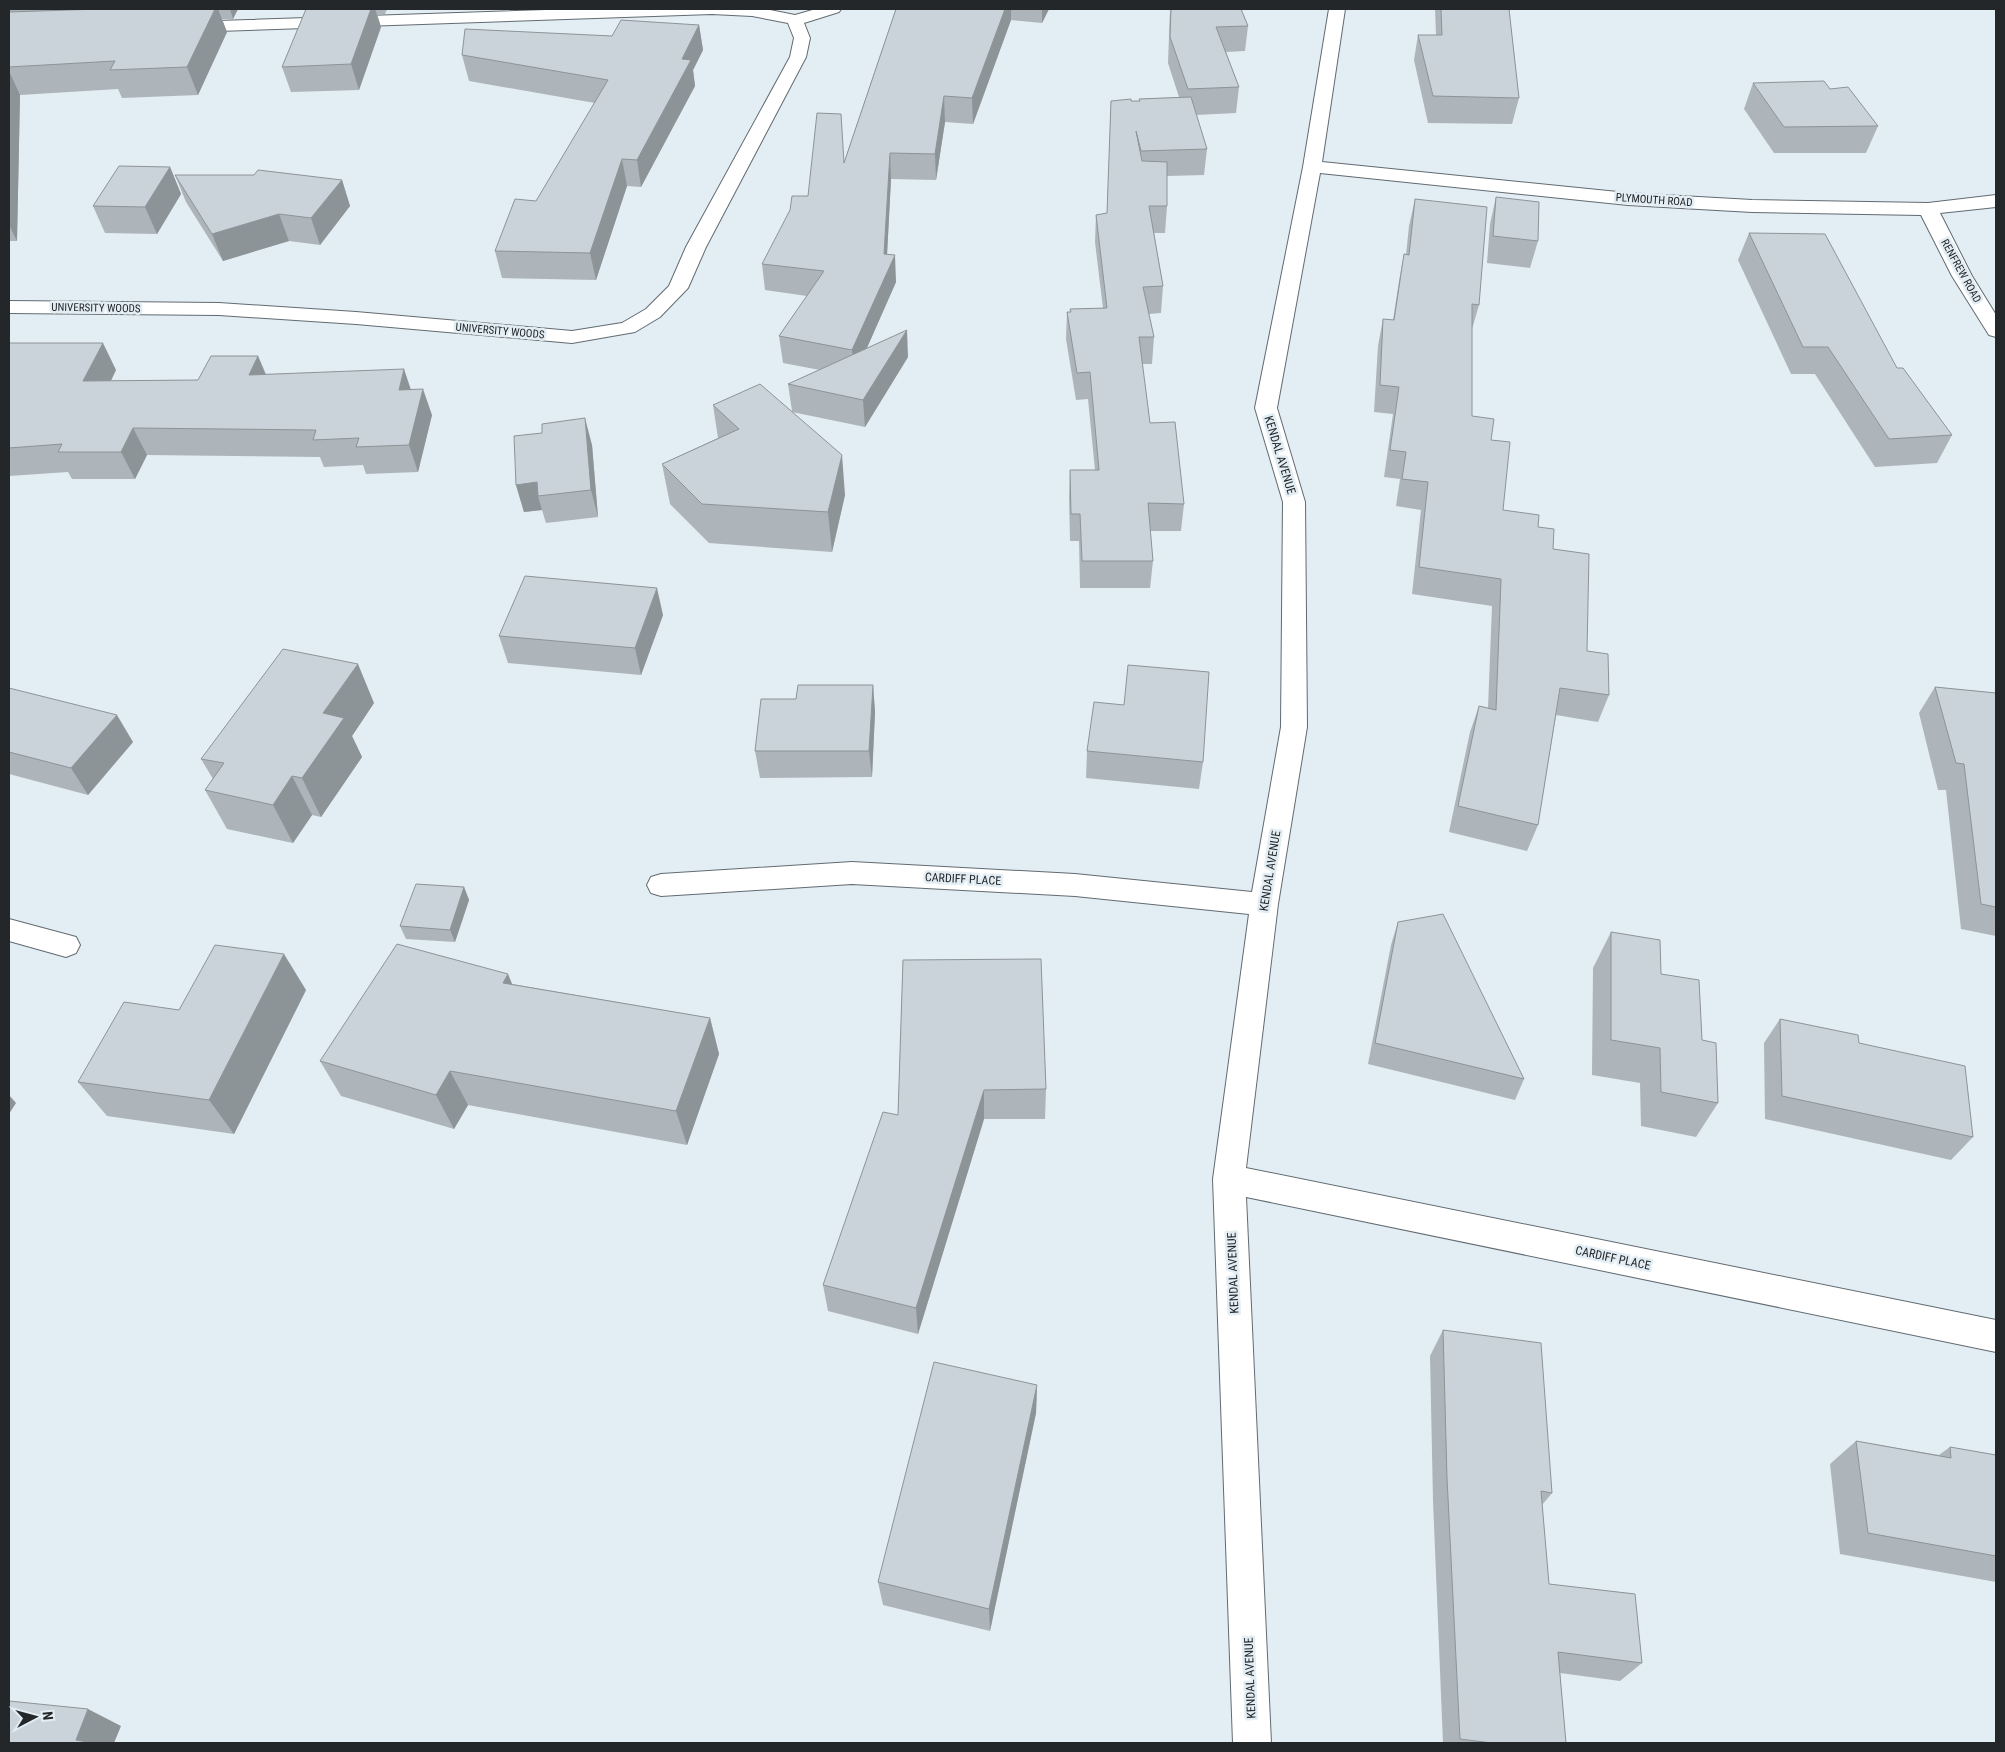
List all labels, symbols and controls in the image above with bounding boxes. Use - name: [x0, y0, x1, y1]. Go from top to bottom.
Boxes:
- street label: PLYMOUTH ROAD: [1615, 191, 1693, 209]
- street label: RENFREW ROAD: [1938, 237, 1984, 305]
- street label: UNIVERSITY WOODS: [51, 301, 141, 315]
- street label: UNIVERSITY WOODS: [455, 321, 545, 341]
- street label: KENDAL AVENUE: [1261, 414, 1299, 496]
- street label: KENDAL AVENUE: [1257, 830, 1283, 912]
- street label: CARDIFF PLACE: [925, 870, 1002, 888]
- street label: KENDAL AVENUE: [1225, 1232, 1241, 1314]
- street label: CARDIFF PLACE: [1574, 1243, 1652, 1273]
- street label: KENDAL AVENUE: [1242, 1637, 1258, 1719]
- north arrow: [10, 1692, 60, 1742]
- text: N: [40, 1711, 56, 1721]

